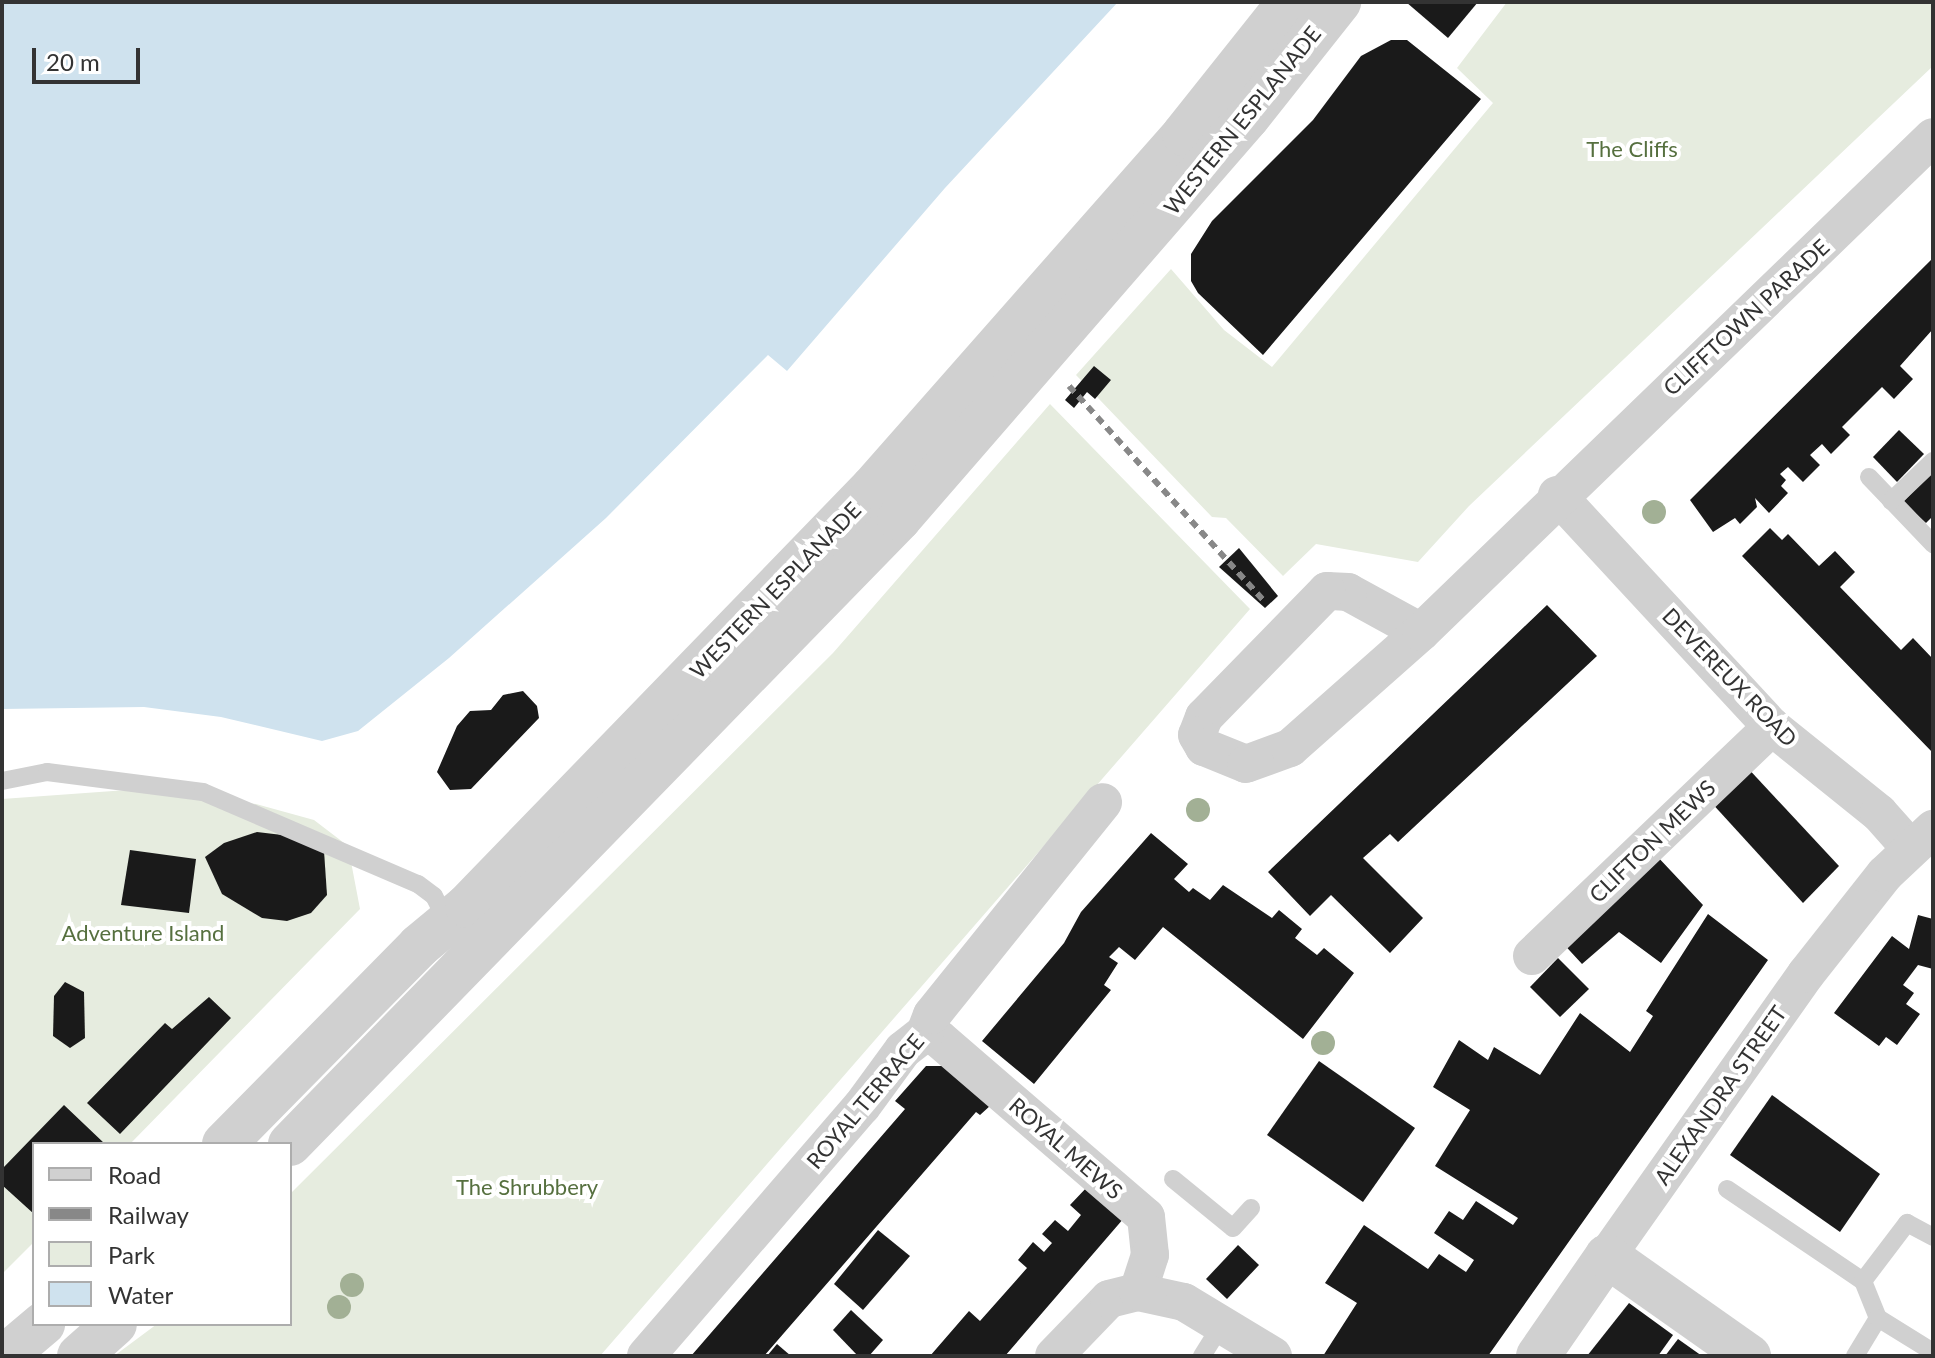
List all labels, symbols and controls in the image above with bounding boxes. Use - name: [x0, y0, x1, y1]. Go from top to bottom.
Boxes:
- street label: WESTERN ESPLANADE: [1158, 21, 1326, 219]
- scale bar: [36, 32, 144, 82]
- text: 20 m: [46, 47, 100, 76]
- park label: The Cliffs: [1586, 136, 1678, 162]
- street label: CLIFFTOWN PARADE: [1658, 233, 1834, 401]
- street label: WESTERN ESPLANADE: [684, 496, 866, 684]
- street label: DEVEREUX ROAD: [1657, 602, 1803, 752]
- street label: CLIFTON MEWS: [1584, 774, 1720, 908]
- park label: Adventure Island: [62, 920, 224, 946]
- street label: ALEXANDRA STREET: [1648, 1000, 1792, 1190]
- street label: ROYAL TERRACE: [800, 1028, 930, 1174]
- street label: ROYAL MEWS: [1004, 1091, 1128, 1205]
- legend: [32, 1142, 292, 1326]
- text: Road: [108, 1160, 161, 1189]
- park label: The Shrubbery: [456, 1174, 598, 1200]
- text: Railway: [108, 1200, 189, 1229]
- text: Park: [108, 1240, 155, 1269]
- text: Water: [108, 1280, 173, 1309]

